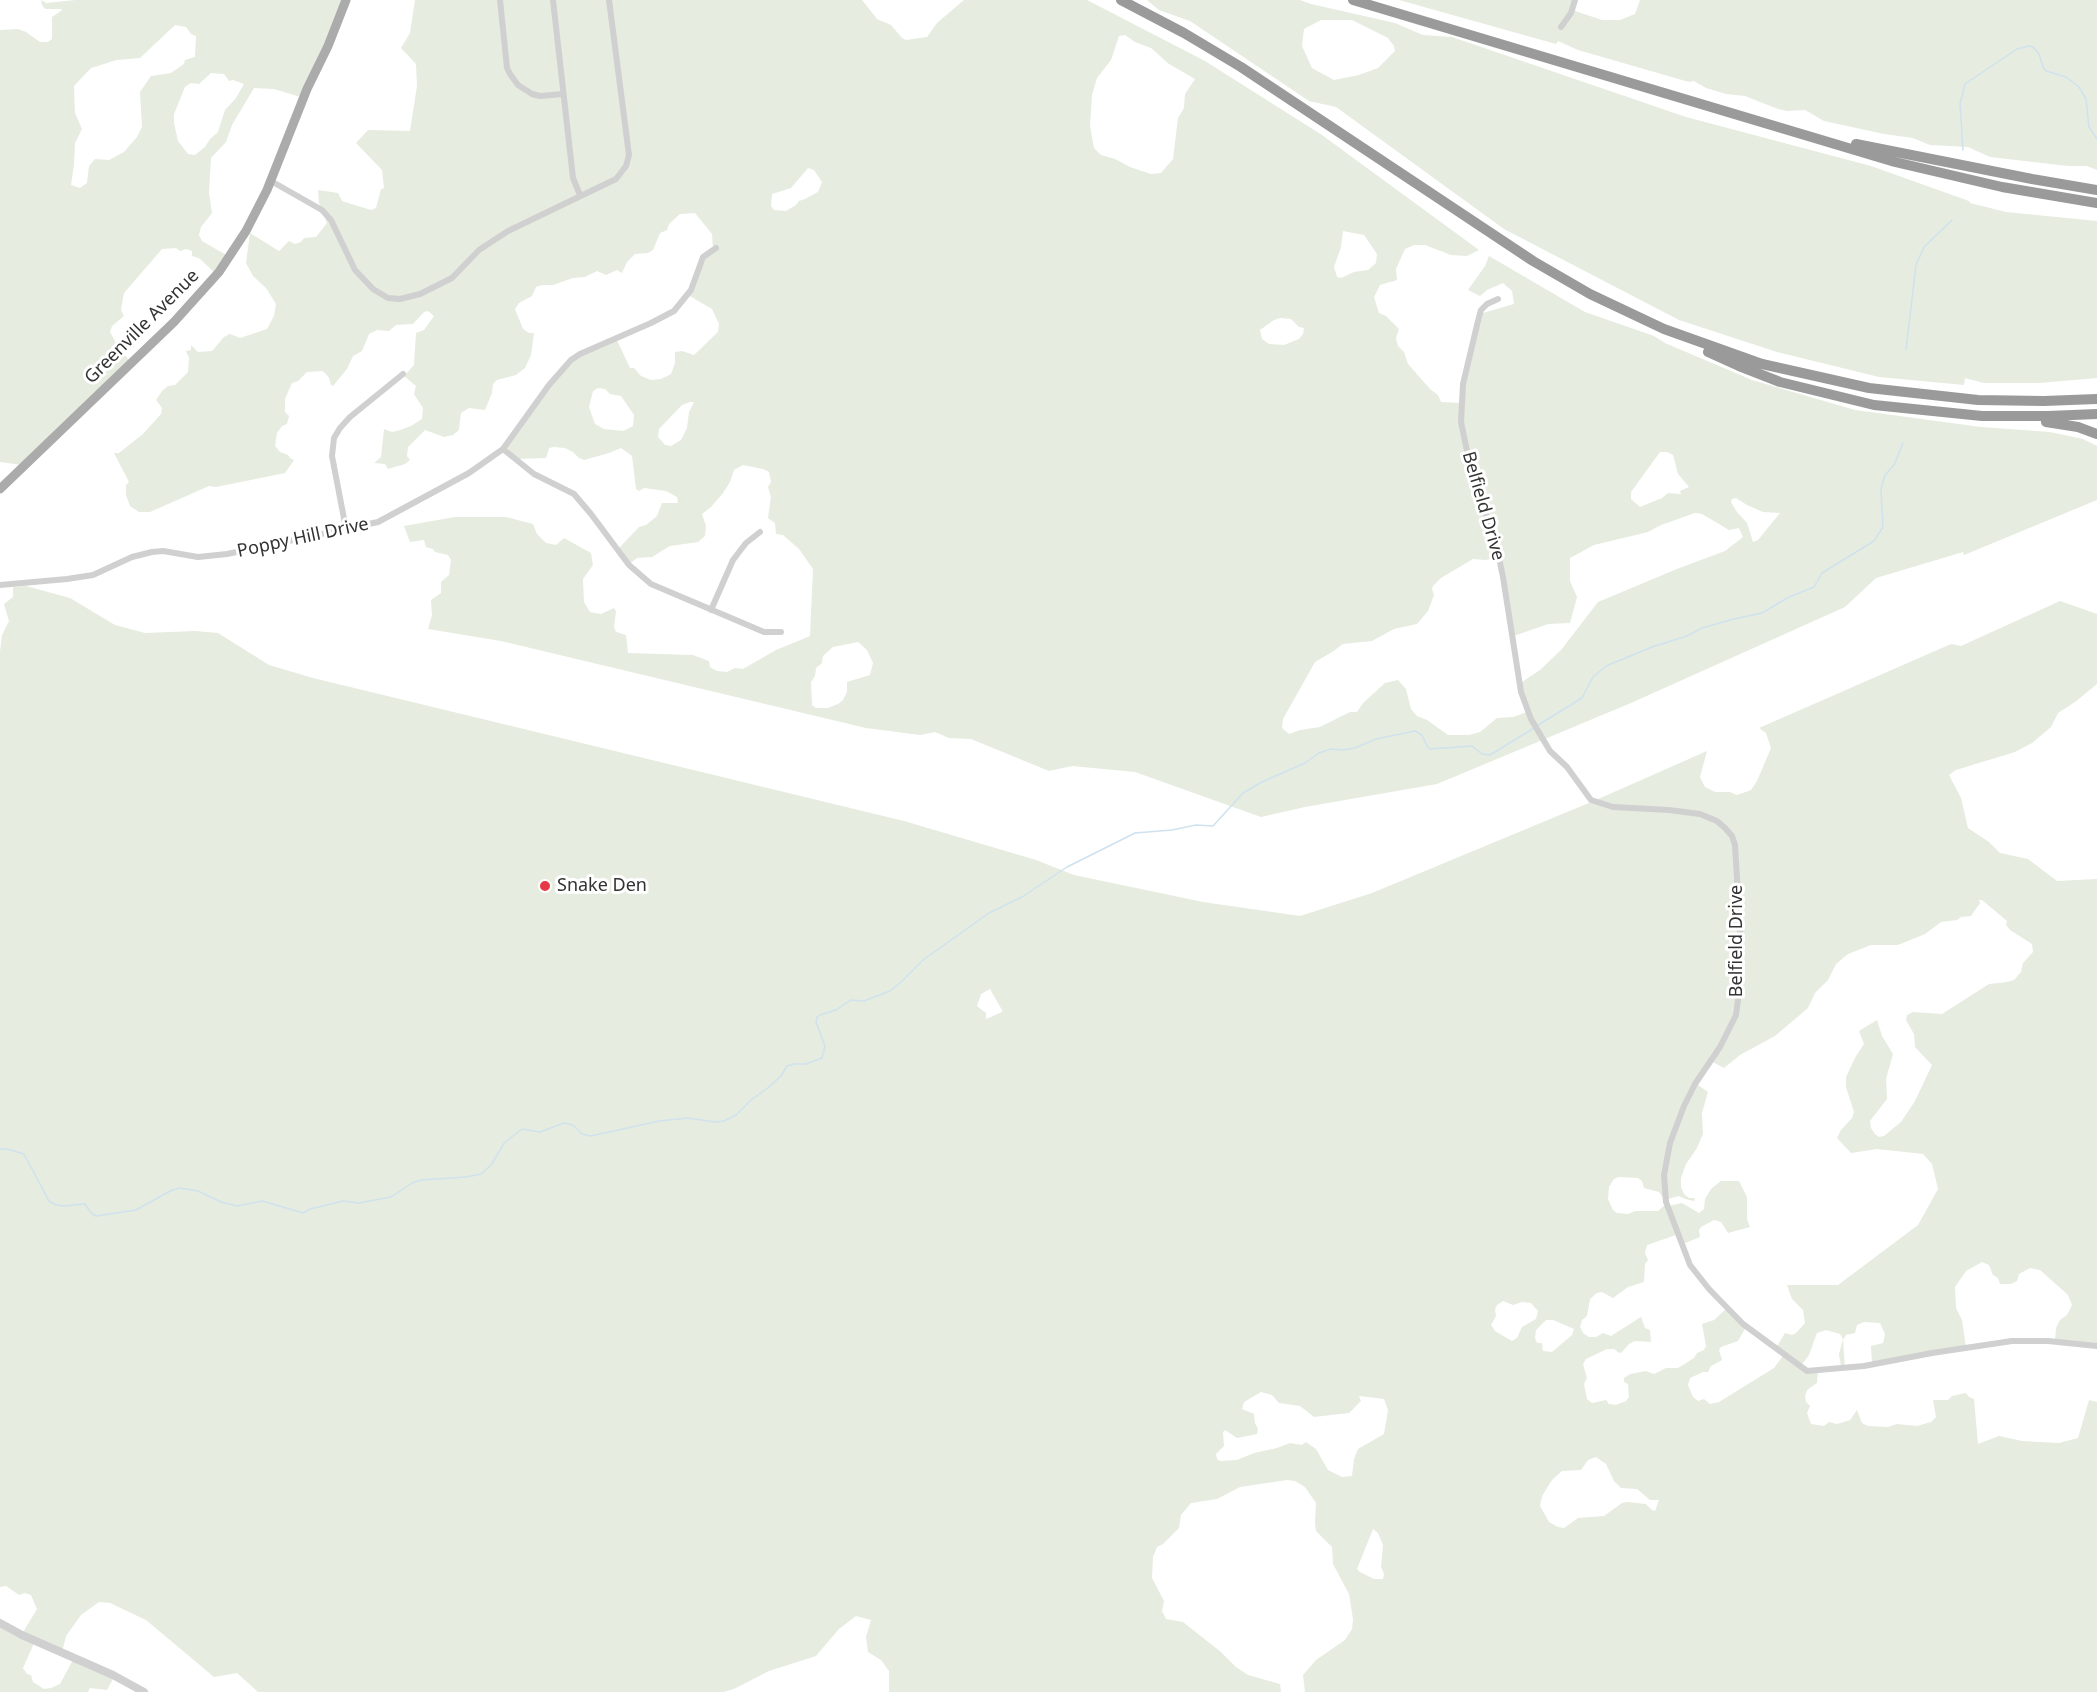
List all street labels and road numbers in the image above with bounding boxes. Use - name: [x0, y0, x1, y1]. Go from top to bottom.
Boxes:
- street label: Greenville Avenue: [80, 265, 204, 389]
- street label: Belfield Drive: [1457, 449, 1509, 563]
- street label: Poppy Hill Drive: [235, 514, 371, 562]
- street label: Belfield Drive: [1726, 885, 1748, 997]

